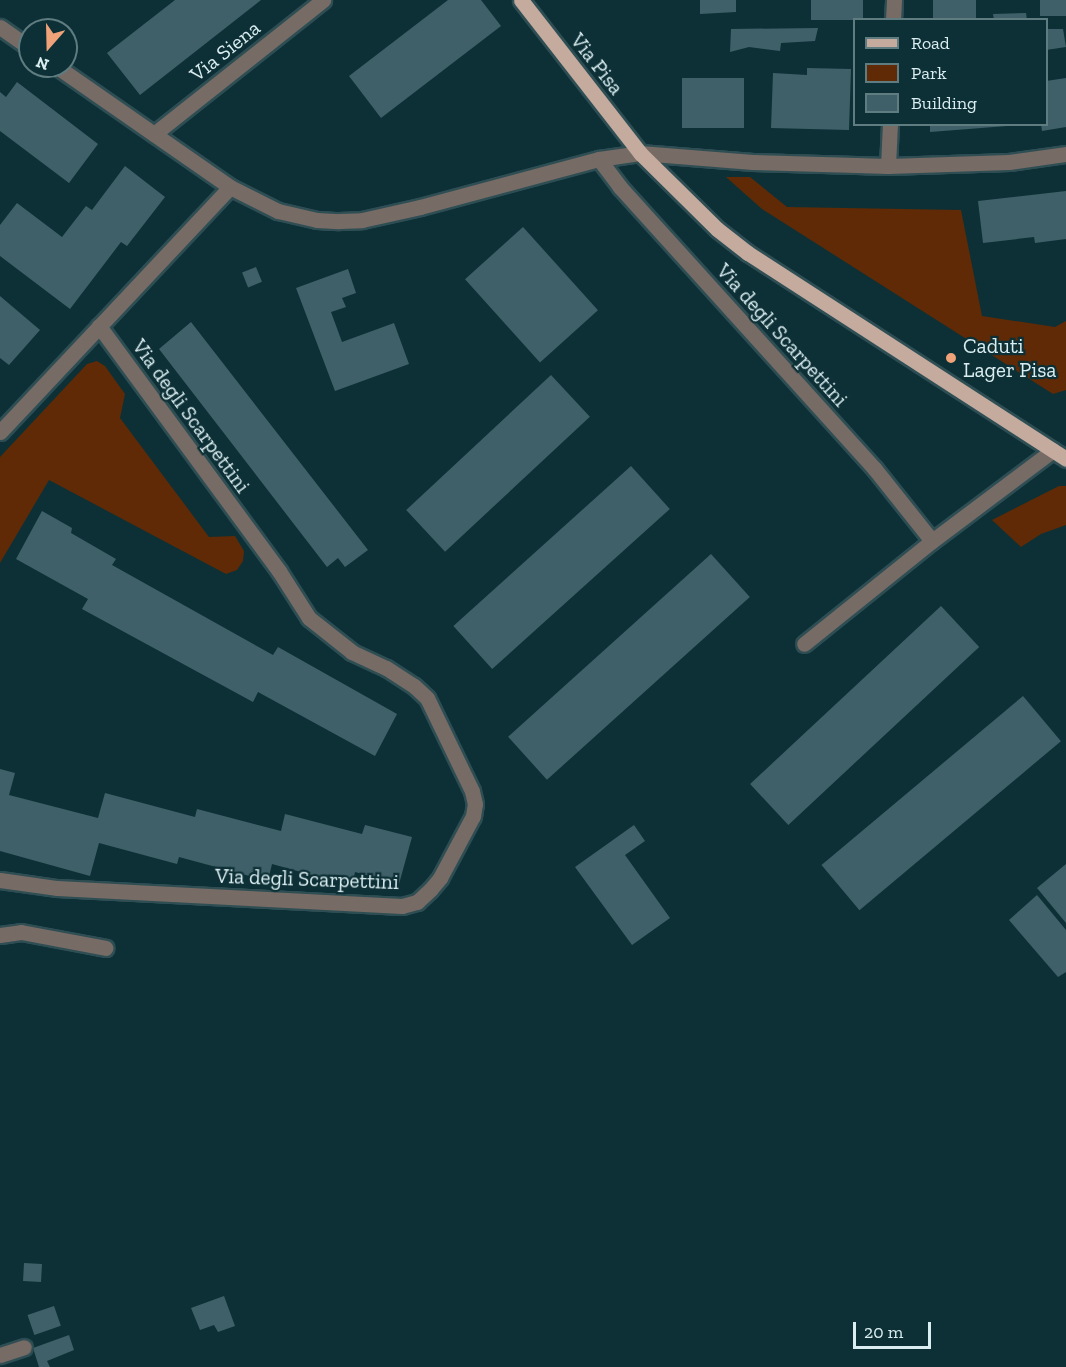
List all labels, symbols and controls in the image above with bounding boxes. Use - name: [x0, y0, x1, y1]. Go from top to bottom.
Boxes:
- street label: Via Siena: [185, 15, 265, 87]
- north arrow: [18, 18, 78, 78]
- legend: [853, 18, 1048, 126]
- street label: Via Pisa: [565, 28, 629, 100]
- text: Road: [911, 32, 950, 54]
- text: N: [33, 52, 51, 75]
- text: Park: [911, 62, 947, 84]
- text: Building: [911, 92, 977, 114]
- street label: Via degli Scarpettini: [711, 258, 853, 412]
- place label: Caduti Lager Pisa: [963, 333, 1057, 383]
- street label: Via degli Scarpettini: [127, 334, 255, 498]
- marker: Caduti Lager Pisa: [944, 351, 958, 365]
- street label: Via degli Scarpettini: [215, 863, 399, 895]
- scale bar: [856, 1310, 934, 1348]
- text: 20 m: [864, 1321, 903, 1343]

